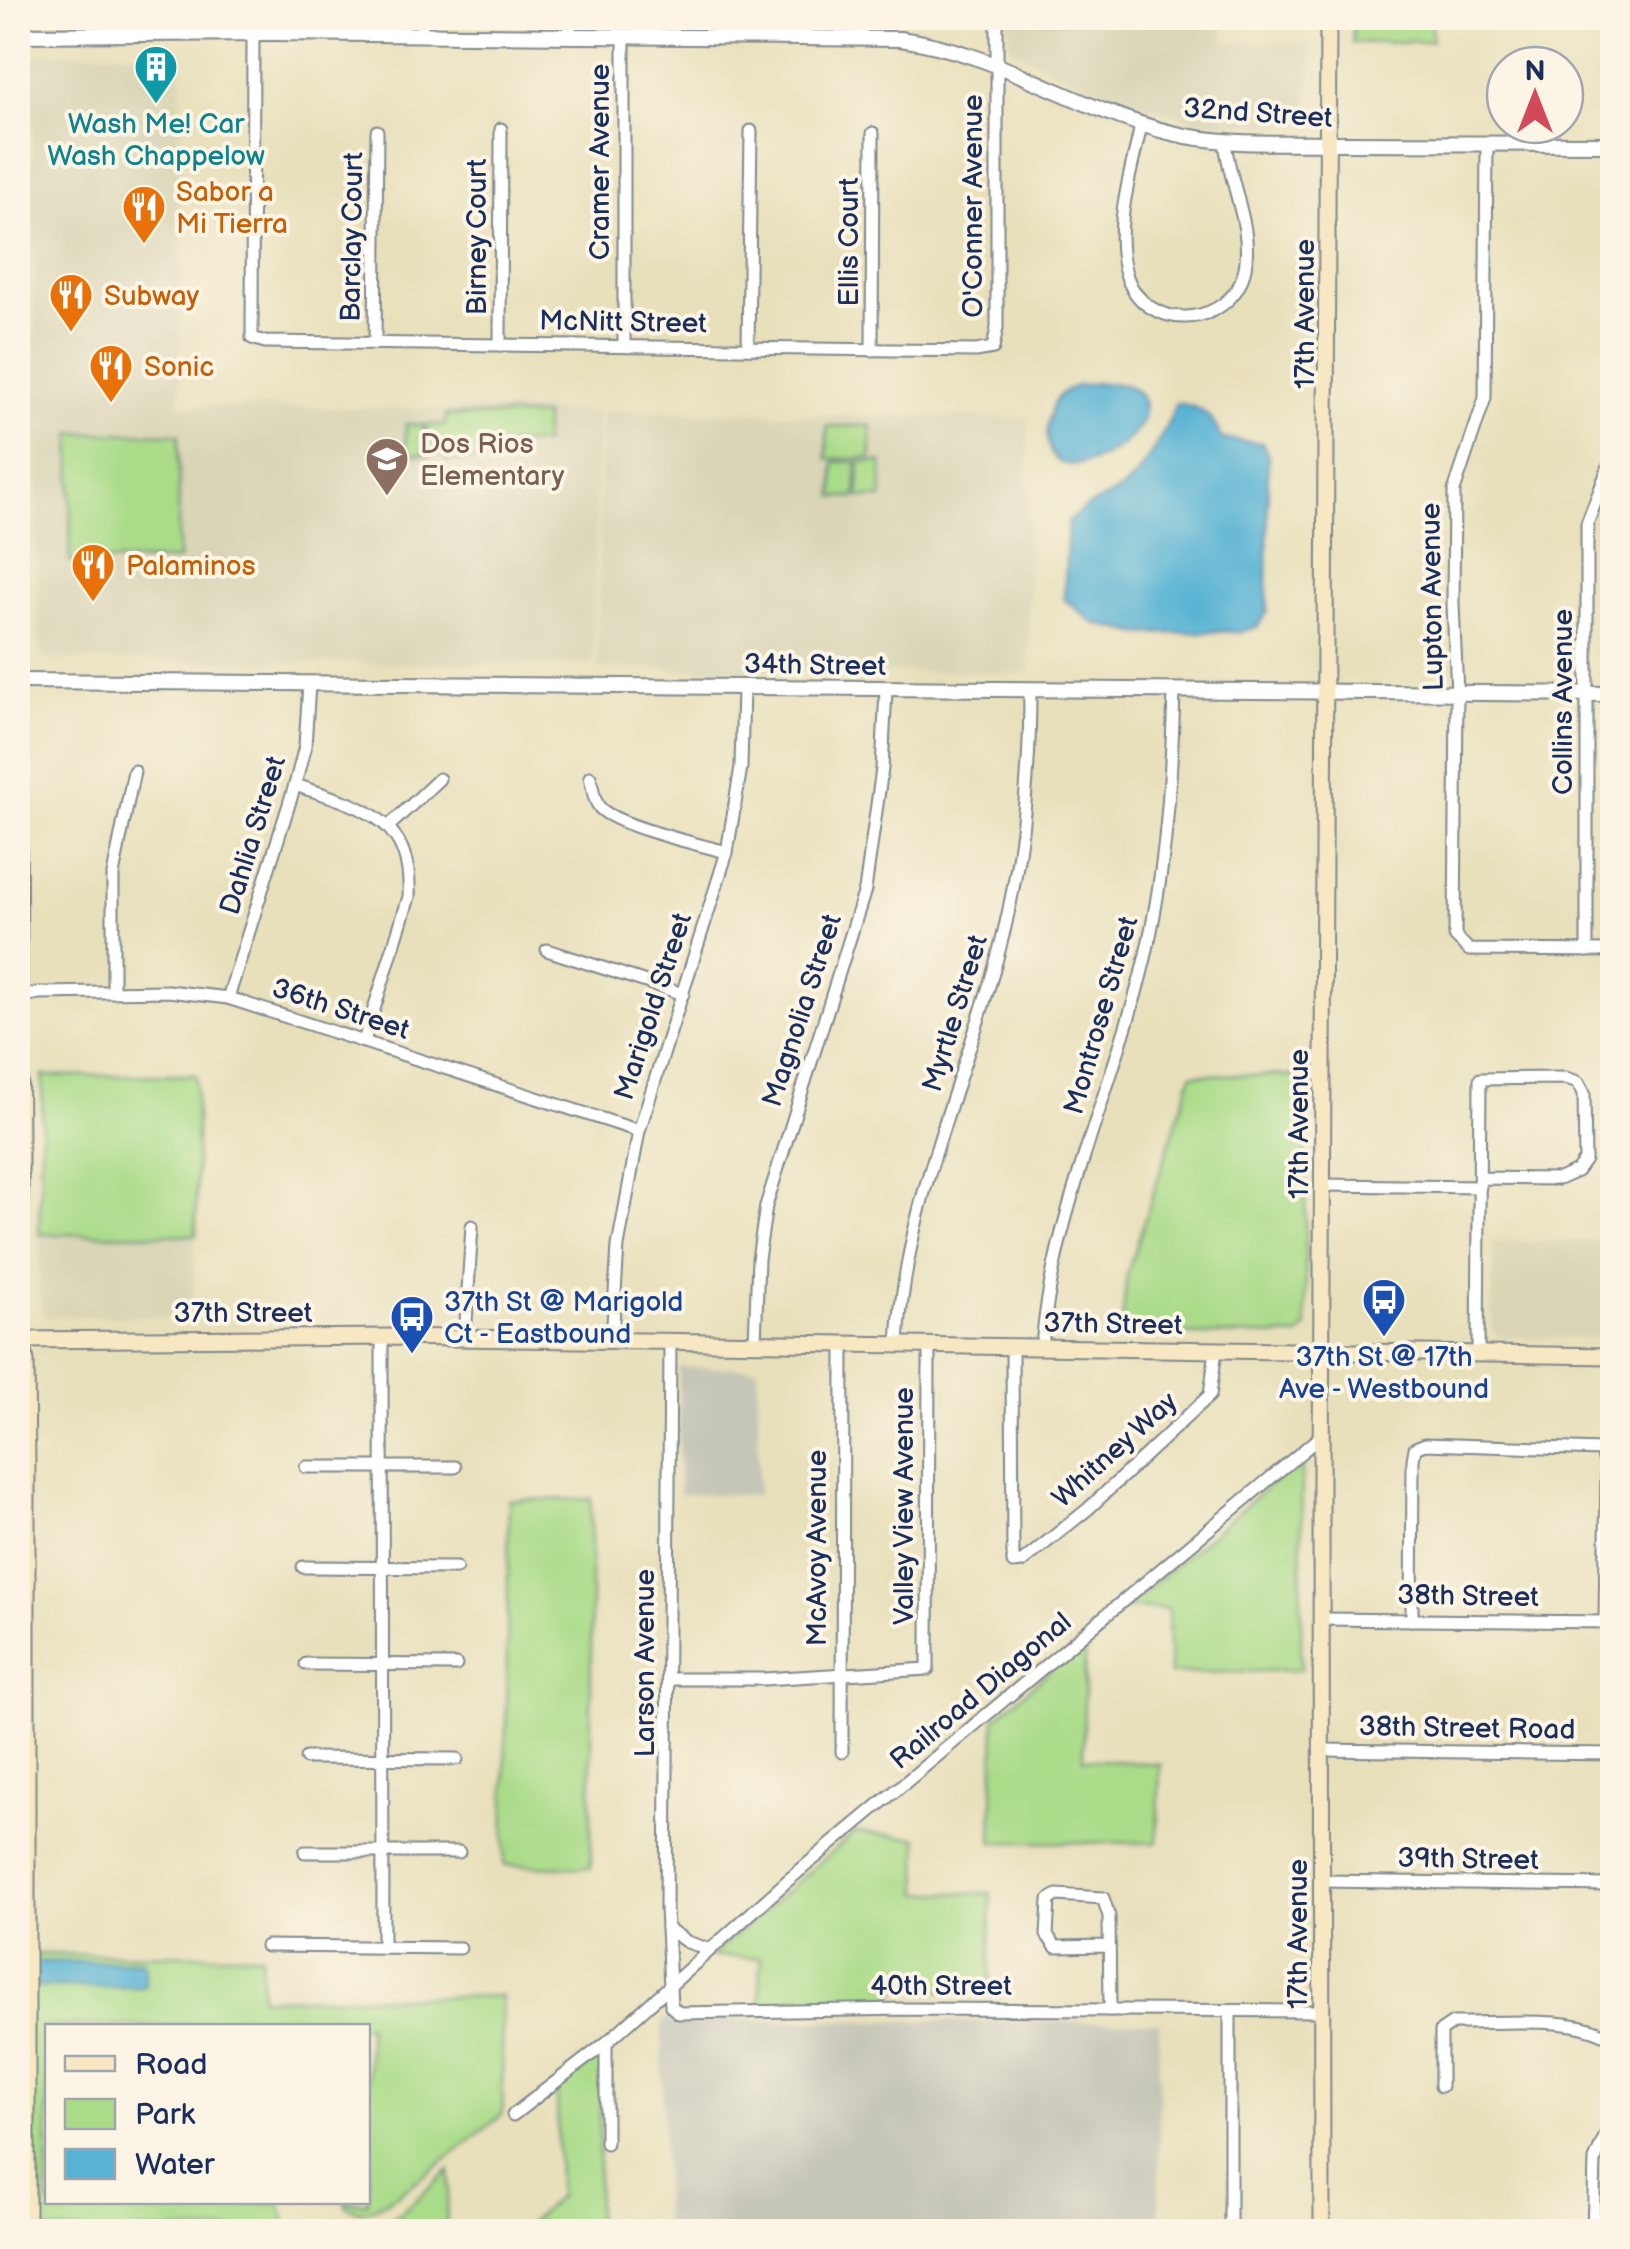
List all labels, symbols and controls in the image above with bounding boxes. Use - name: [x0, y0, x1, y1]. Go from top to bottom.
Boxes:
- building icon: Wash Me! Car Wash Chappelow: [133, 44, 179, 105]
- north arrow: [1485, 45, 1585, 145]
- text: N: [1524, 55, 1546, 88]
- street label: Cramer Avenue: [584, 64, 617, 260]
- street label: 32nd Street: [1182, 92, 1334, 135]
- street label: O'Conner Avenue: [957, 94, 990, 318]
- place label: Wash Me! Car Wash Chappelow: [47, 108, 265, 173]
- street label: Barclay Court: [335, 151, 370, 322]
- street label: Birney Court: [461, 158, 494, 315]
- place label: Sabor a Mi Tierra: [176, 176, 288, 241]
- street label: Ellis Court: [833, 177, 866, 307]
- restaurant icon: Sabor a Mi Tierra: [121, 184, 167, 245]
- street label: 17th Avenue: [1289, 239, 1322, 389]
- restaurant icon: Subway: [48, 272, 94, 333]
- place label: Subway: [104, 280, 200, 313]
- street label: McNitt Street: [539, 305, 708, 340]
- restaurant icon: Sonic: [88, 343, 134, 404]
- place label: Sonic: [144, 351, 214, 384]
- place label: Dos Rios Elementary: [420, 428, 565, 493]
- school or university icon: Dos Rios Elementary: [364, 436, 410, 497]
- street label: Lupton Avenue: [1414, 502, 1451, 692]
- restaurant icon: Palaminos: [70, 542, 116, 603]
- place label: Palaminos: [126, 550, 256, 583]
- street label: Collins Avenue: [1547, 609, 1580, 795]
- street label: 34th Street: [744, 648, 887, 683]
- street label: Dahlia Street: [214, 752, 293, 919]
- street label: Marigold Street: [608, 908, 699, 1104]
- street label: Magnolia Street: [756, 910, 849, 1111]
- street label: Montrose Street: [1057, 912, 1146, 1118]
- street label: Myrtle Street: [916, 931, 995, 1096]
- street label: 36th Street: [268, 972, 414, 1047]
- street label: 17th Avenue: [1283, 1049, 1316, 1199]
- bus stop icon: 37th St @ 17th Ave - Westbound: [1361, 1277, 1407, 1338]
- place label: 37th St @ Marigold Ct - Eastbound: [444, 1286, 683, 1351]
- bus stop icon: 37th St @ Marigold Ct - Eastbound: [389, 1294, 435, 1355]
- street label: 37th Street: [174, 1297, 313, 1330]
- street label: 37th Street: [1043, 1307, 1183, 1342]
- place label: 37th St @ 17th Ave - Westbound: [1279, 1341, 1489, 1406]
- street label: Whitney Way: [1046, 1385, 1185, 1515]
- street label: Valley View Avenue: [888, 1387, 921, 1625]
- street label: McAvoy Avenue: [801, 1450, 834, 1646]
- street label: Larson Avenue: [629, 1569, 662, 1757]
- street label: 38th Street: [1397, 1579, 1539, 1614]
- street label: Railroad Diagonal: [884, 1606, 1078, 1777]
- street label: 38th Street Road: [1358, 1710, 1576, 1747]
- street label: 39th Street: [1397, 1842, 1539, 1877]
- street label: 17th Avenue: [1282, 1859, 1315, 2009]
- street label: 40th Street: [870, 1970, 1012, 2003]
- legend: [45, 2024, 370, 2204]
- text: Road: [135, 2047, 208, 2083]
- text: Park: [135, 2097, 195, 2133]
- text: Water: [135, 2147, 216, 2183]

